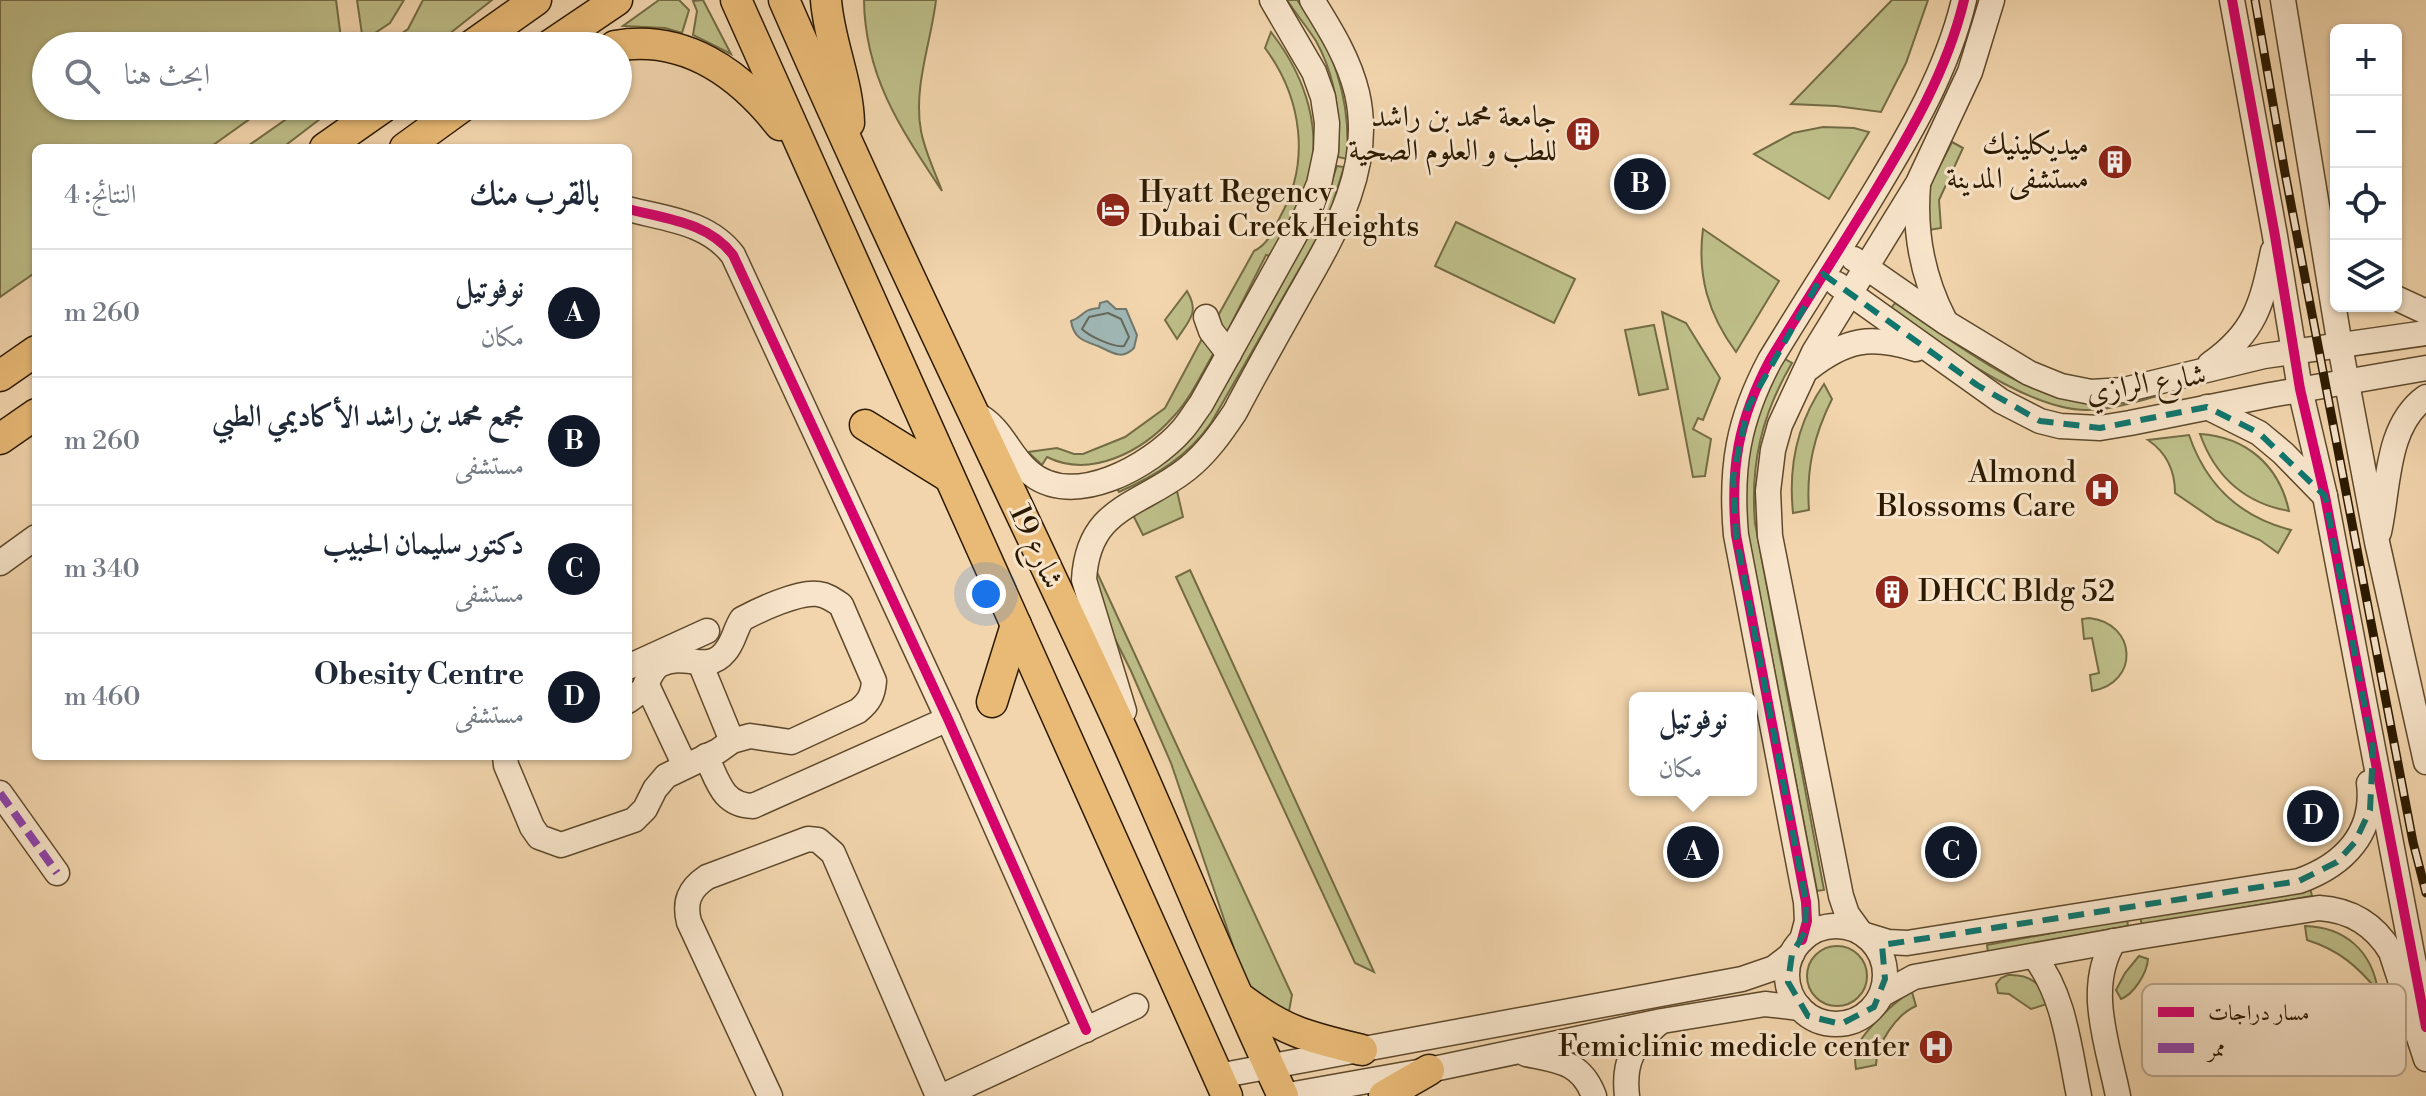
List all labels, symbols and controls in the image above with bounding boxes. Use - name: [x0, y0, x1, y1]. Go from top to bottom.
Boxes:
- map controls: [2330, 24, 2402, 312]
- button: +: [2330, 24, 2402, 96]
- search box: [32, 32, 632, 120]
- icon: search: [60, 54, 104, 98]
- text: ابحث هنا: [124, 56, 210, 94]
- button: −: [2330, 96, 2402, 168]
- place label: جامعة محمد بن راشد للطب و العلوم الصحية: [1348, 98, 1557, 176]
- building icon: جامعة محمد بن راشد للطب و العلوم الصحية: [1564, 115, 1602, 153]
- place label: ميديكلينيك مستشفى المدينة: [1946, 126, 2089, 200]
- building icon: ميديكلينيك مستشفى المدينة: [2096, 143, 2134, 181]
- pin: B: [1614, 154, 1666, 214]
- button: locate: [2330, 168, 2402, 240]
- text: بالقرب منك: [469, 173, 600, 215]
- place label: Hyatt Regency Dubai Creek Heights: [1139, 174, 1420, 246]
- text: النتائج: 4: [64, 179, 136, 211]
- hotel icon: Hyatt Regency Dubai Creek Heights: [1094, 191, 1132, 229]
- button: layers: [2330, 240, 2402, 312]
- text: نوفوتيل: [455, 270, 524, 308]
- text: 260 m: [64, 297, 140, 329]
- text: A: [565, 297, 583, 329]
- text: مكان: [480, 322, 524, 354]
- street label: شارع الرازي: [2083, 356, 2210, 417]
- text: مجمع محمد بن راشد الأكاديمي الطبي: [212, 398, 524, 436]
- text: 260 m: [64, 425, 140, 457]
- text: B: [564, 425, 584, 457]
- text: مستشفى: [455, 450, 524, 482]
- place label: Almond Blossoms Care: [1876, 454, 2076, 526]
- hospital icon: Almond Blossoms Care: [2083, 471, 2121, 509]
- street label: شارع 19: [996, 499, 1072, 597]
- text: دكتور سليمان الحبيب: [323, 526, 524, 564]
- text: 340 m: [64, 553, 140, 585]
- text: C: [565, 553, 583, 585]
- building icon: DHCC Bldg 52: [1873, 573, 1911, 611]
- place label: DHCC Bldg 52: [1918, 573, 2115, 611]
- your location: [966, 574, 1006, 614]
- text: مستشفى: [455, 578, 524, 610]
- text: Obesity Centre: [314, 656, 524, 694]
- text: 460 m: [64, 681, 141, 713]
- text: D: [564, 681, 584, 713]
- popup: [1629, 692, 1757, 796]
- text: مستشفى: [455, 699, 524, 731]
- text: نوفوتيل: [1658, 701, 1728, 739]
- text: مكان: [1658, 753, 1702, 785]
- pin: D: [2287, 786, 2339, 846]
- pin: A: [1667, 822, 1719, 882]
- pin: C: [1925, 822, 1977, 882]
- legend: [2142, 984, 2406, 1076]
- text: مسار دراجات: [2208, 1000, 2310, 1027]
- place label: Femiclinic medicle center: [1558, 1028, 1910, 1066]
- hospital icon: Femiclinic medicle center: [1917, 1028, 1955, 1066]
- text: ممر: [2206, 1036, 2226, 1063]

